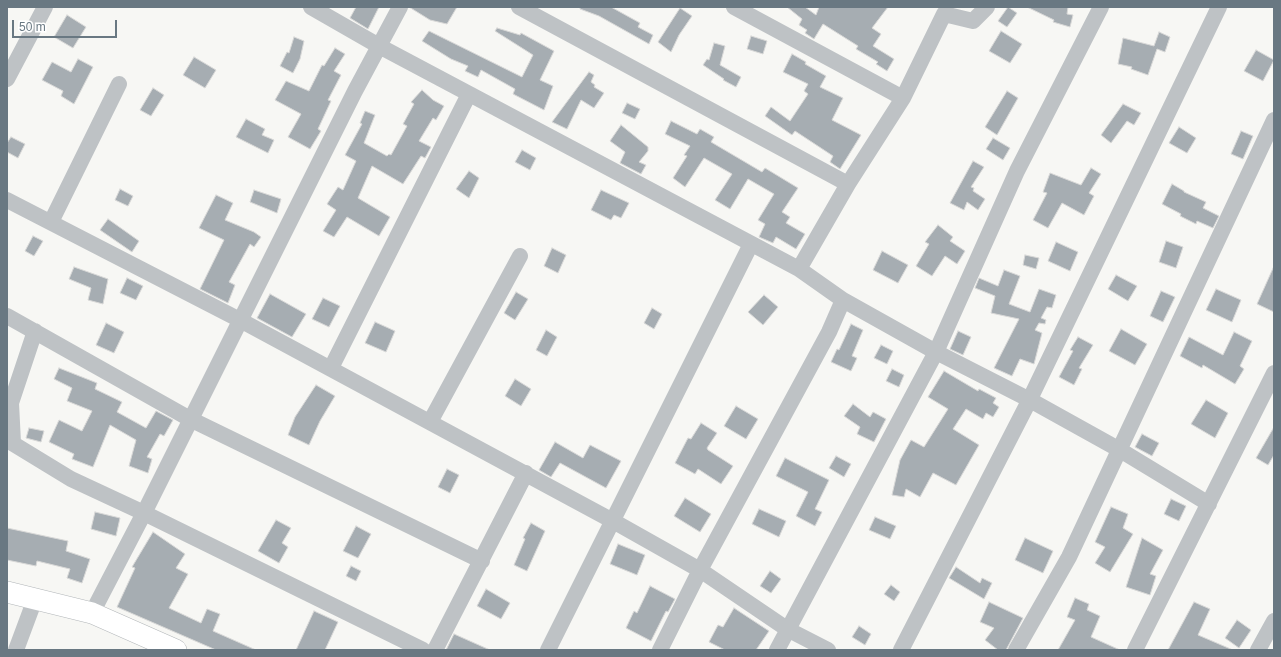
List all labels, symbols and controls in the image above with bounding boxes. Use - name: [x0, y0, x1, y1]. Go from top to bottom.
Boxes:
- scale bar: [14, 12, 119, 38]
- text: 50 m: [19, 20, 46, 34]

